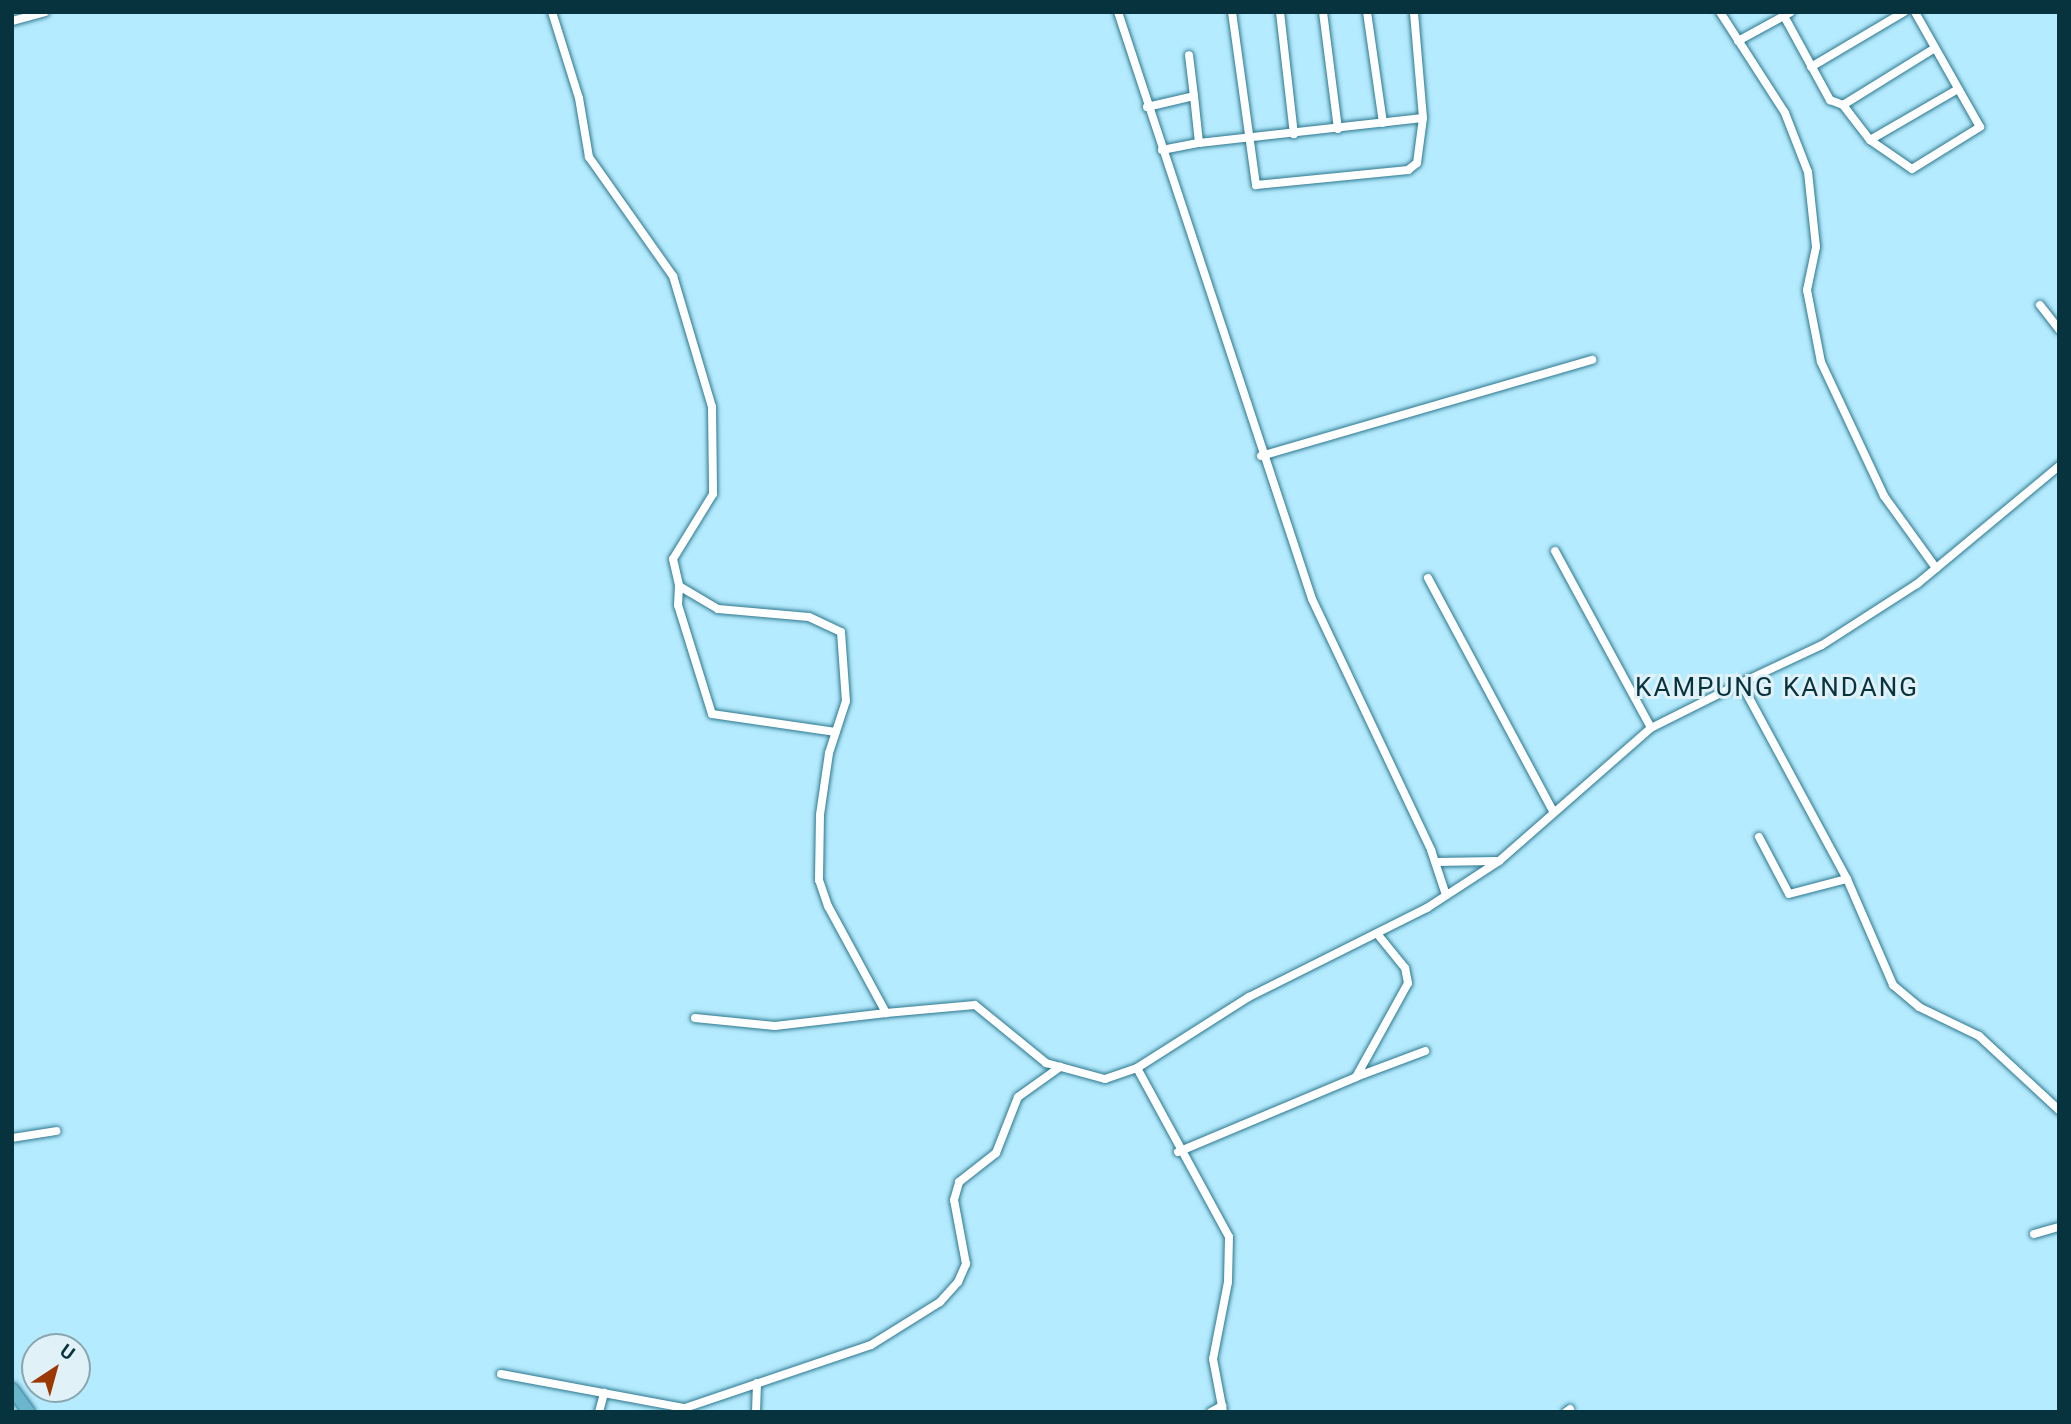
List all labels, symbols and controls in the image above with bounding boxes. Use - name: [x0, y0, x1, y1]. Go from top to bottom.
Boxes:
- district label: KAMPUNG KANDANG: [1637, 672, 1917, 704]
- north arrow: [21, 1333, 91, 1403]
- text: U: [56, 1339, 79, 1365]

